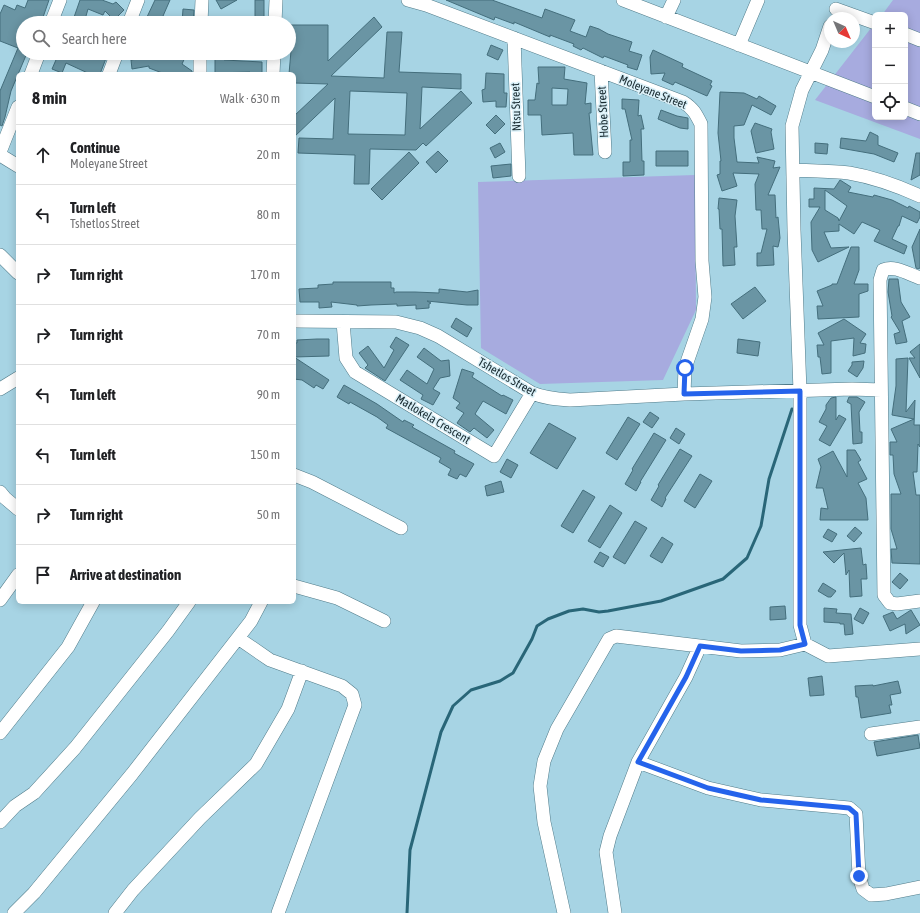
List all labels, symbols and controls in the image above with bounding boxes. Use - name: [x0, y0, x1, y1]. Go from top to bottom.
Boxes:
- north arrow: [824, 12, 860, 48]
- map controls: [872, 12, 908, 120]
- button: +: [872, 12, 908, 48]
- search box: [16, 16, 296, 60]
- icon: search: [30, 27, 52, 49]
- text: Search here: [62, 30, 127, 47]
- button: −: [872, 48, 908, 84]
- street label: Moleyane Street: [617, 72, 689, 112]
- street label: Ntsu Street: [508, 82, 524, 132]
- button: locate: [872, 84, 908, 120]
- street label: Hobe Street: [595, 85, 611, 138]
- text: 8 min: [32, 88, 67, 108]
- text: Walk · 630 m: [220, 91, 280, 106]
- text: Continue: [70, 139, 120, 156]
- icon: ahead: [32, 144, 54, 166]
- text: 20 m: [257, 147, 280, 162]
- text: Moleyane Street: [70, 156, 148, 171]
- text: Turn left: [70, 199, 116, 216]
- icon: left: [32, 204, 54, 226]
- text: 80 m: [257, 207, 280, 222]
- text: Tshetlos Street: [70, 216, 140, 231]
- icon: right: [32, 264, 54, 286]
- text: Turn right: [70, 266, 123, 283]
- text: 170 m: [251, 267, 280, 282]
- icon: right: [32, 324, 54, 346]
- text: Turn right: [70, 326, 123, 343]
- text: 70 m: [257, 327, 280, 342]
- street label: Tshetlos Street: [476, 355, 539, 399]
- route start: [676, 359, 694, 377]
- icon: left: [32, 384, 54, 406]
- text: Turn left: [70, 386, 116, 403]
- text: 90 m: [257, 387, 280, 402]
- street label: Matlokela Crescent: [393, 391, 473, 447]
- icon: left: [32, 444, 54, 466]
- text: Turn left: [70, 446, 116, 463]
- text: 150 m: [251, 447, 280, 462]
- icon: right: [32, 504, 54, 526]
- text: Turn right: [70, 506, 123, 523]
- text: 50 m: [257, 507, 280, 522]
- icon: arrive: [32, 564, 54, 586]
- text: Arrive at destination: [70, 566, 181, 583]
- route end: [850, 867, 868, 885]

